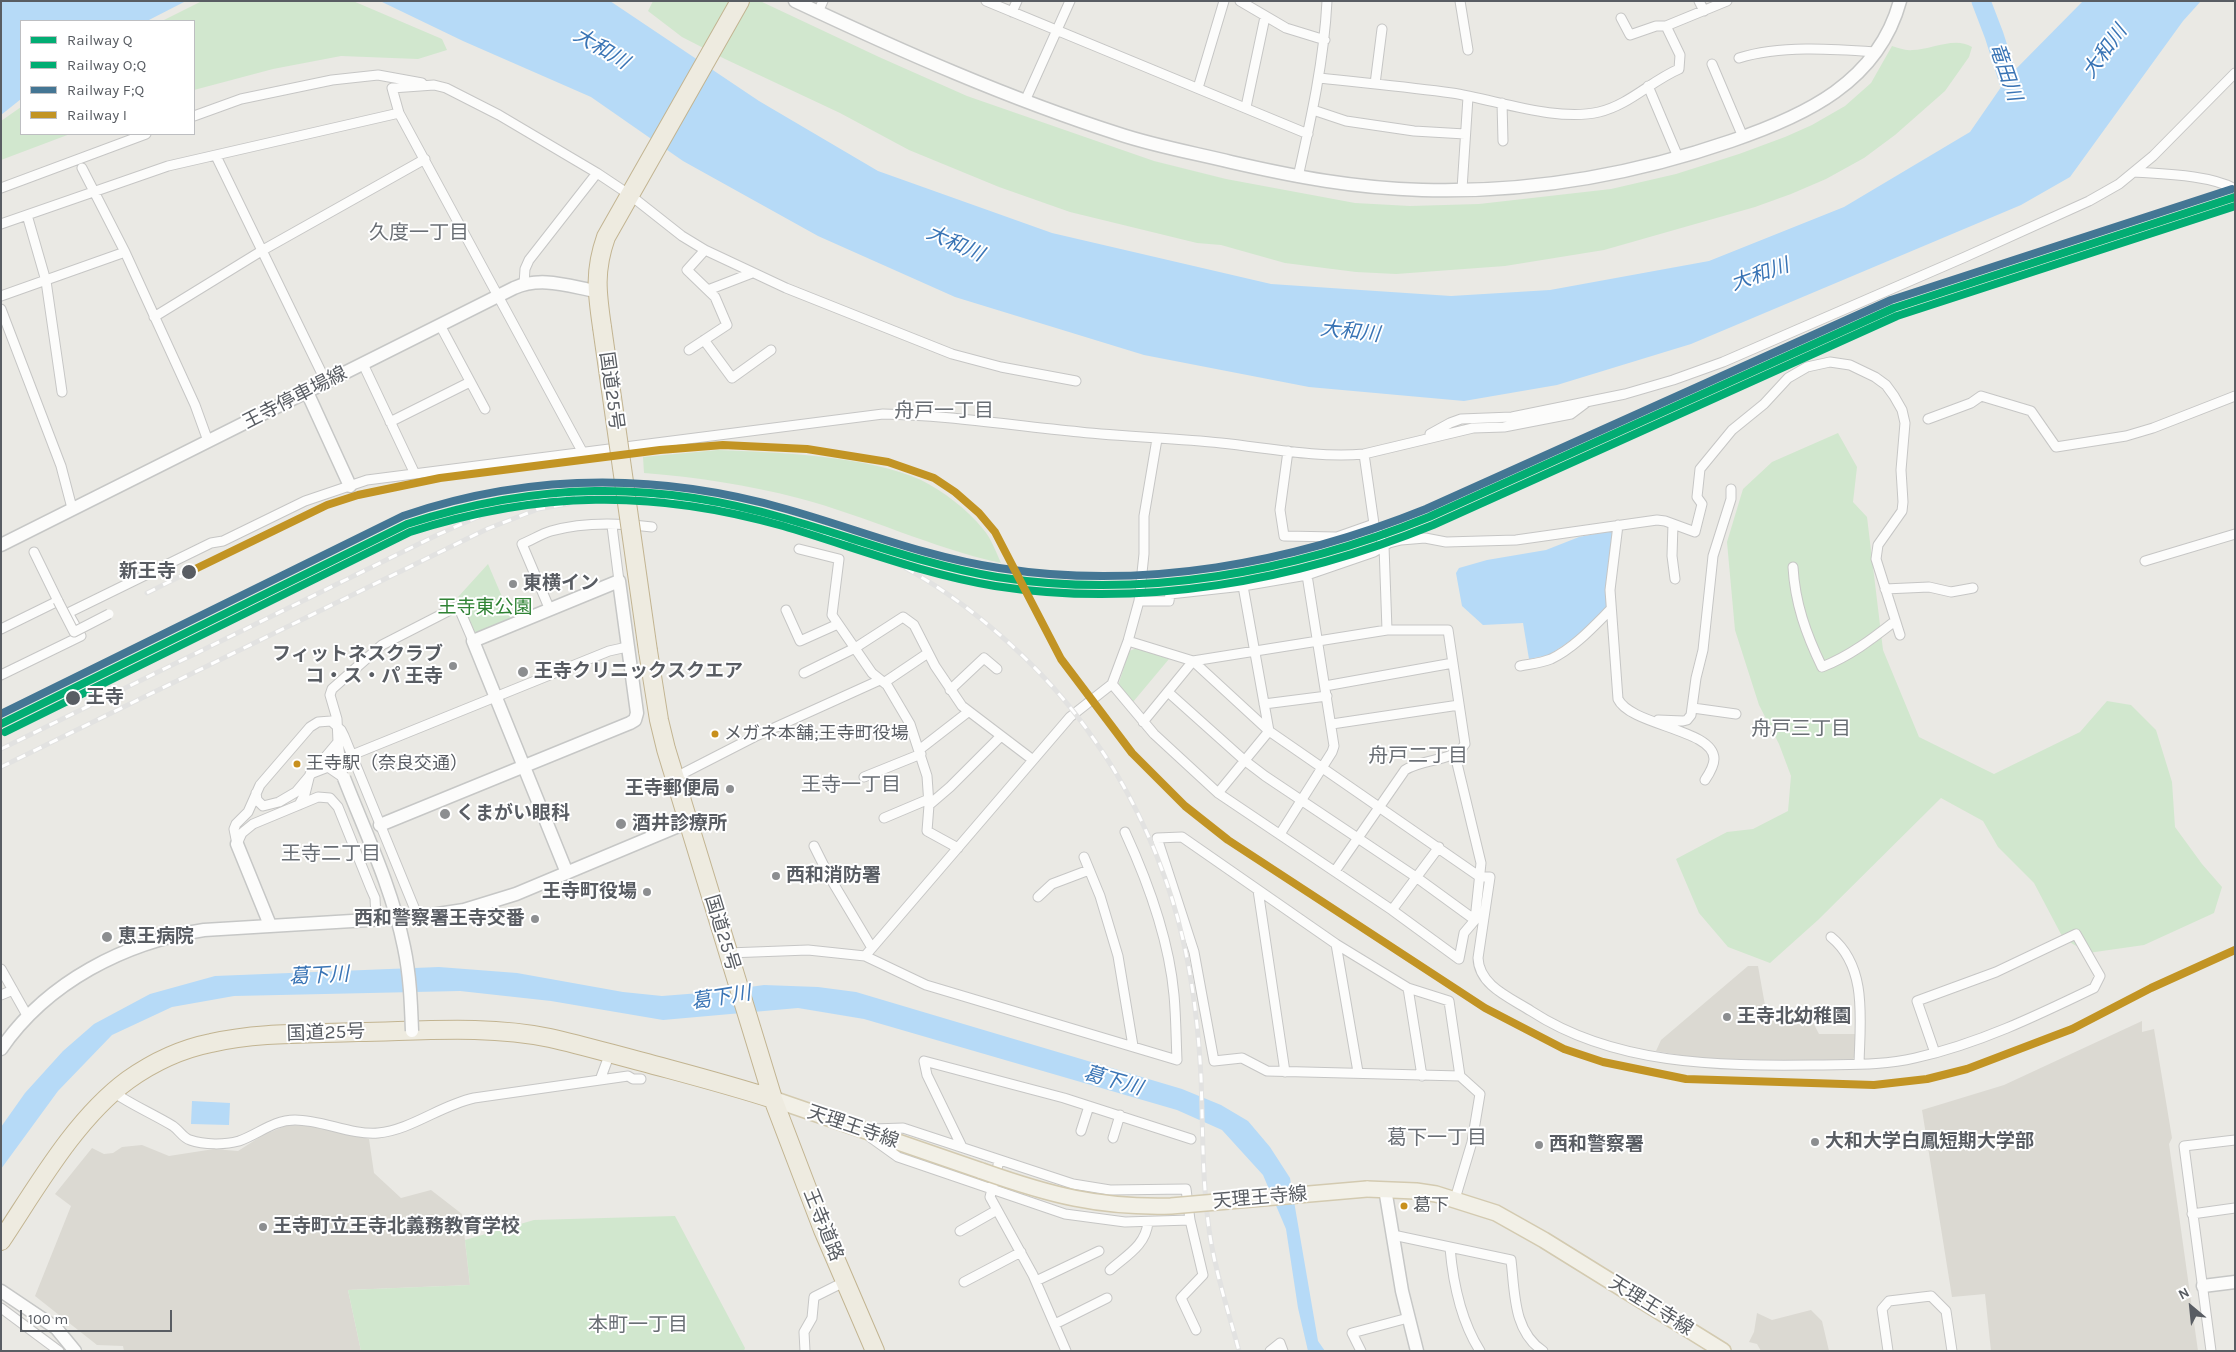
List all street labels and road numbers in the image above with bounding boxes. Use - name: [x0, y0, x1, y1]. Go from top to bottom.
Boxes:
- street label: 国道25号: [594, 350, 628, 432]
- street label: 王寺停車場線: [239, 362, 351, 434]
- street label: 国道25号: [700, 892, 744, 974]
- street label: 国道25号: [286, 1020, 366, 1046]
- street label: 天理王寺線: [804, 1101, 902, 1153]
- street label: 天理王寺線: [1212, 1183, 1308, 1213]
- street label: 王寺道路: [798, 1185, 848, 1265]
- street label: 天理王寺線: [1605, 1271, 1697, 1341]

